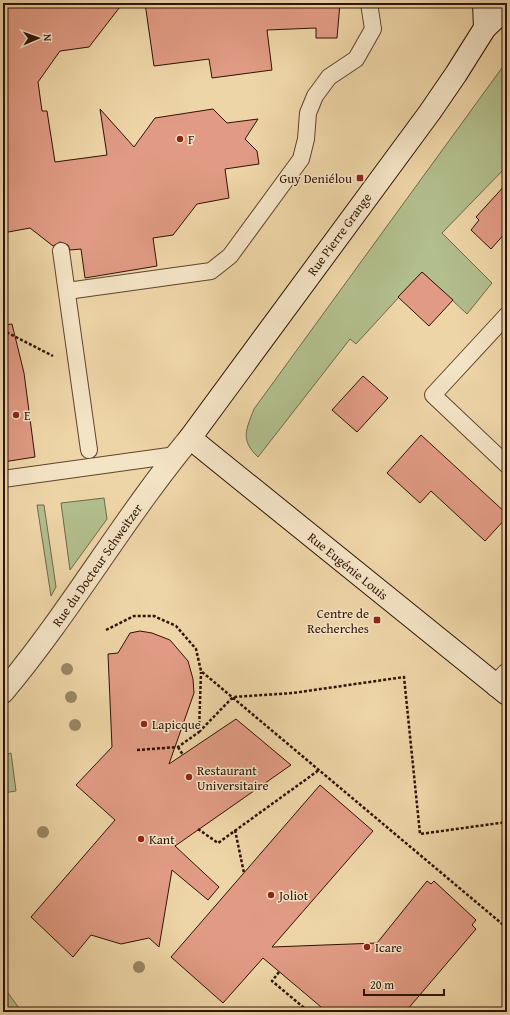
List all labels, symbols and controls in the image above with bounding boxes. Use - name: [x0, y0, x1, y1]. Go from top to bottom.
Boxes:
- north arrow: [18, 18, 58, 58]
- text: N: [40, 34, 56, 42]
- place label: F: [188, 130, 194, 149]
- marker: F: [175, 134, 185, 144]
- place label: Guy Deniélou: [280, 169, 352, 188]
- marker: Guy Deniélou: [355, 173, 365, 183]
- street label: Rue Pierre Grange: [303, 189, 376, 280]
- place label: E: [24, 406, 31, 425]
- marker: E: [11, 410, 21, 420]
- street label: Rue du Docteur Schweitzer: [48, 499, 147, 631]
- street label: Rue Eugénie Louis: [304, 528, 392, 604]
- place label: Centre de Recherches: [307, 604, 369, 638]
- marker: Centre de Recherches: [372, 615, 382, 625]
- place label: Lapicque: [152, 715, 201, 734]
- marker: Lapicque: [139, 719, 149, 729]
- place label: Restaurant Universitaire: [197, 761, 269, 795]
- marker: Restaurant Universitaire: [184, 772, 194, 782]
- place label: Kant: [149, 830, 175, 849]
- marker: Kant: [136, 834, 146, 844]
- place label: Joliot: [277, 886, 309, 905]
- marker: Joliot: [266, 890, 276, 900]
- place label: Icare: [375, 938, 402, 957]
- marker: Icare: [362, 942, 372, 952]
- scale bar: [364, 971, 444, 997]
- text: 20 m: [370, 976, 394, 993]

